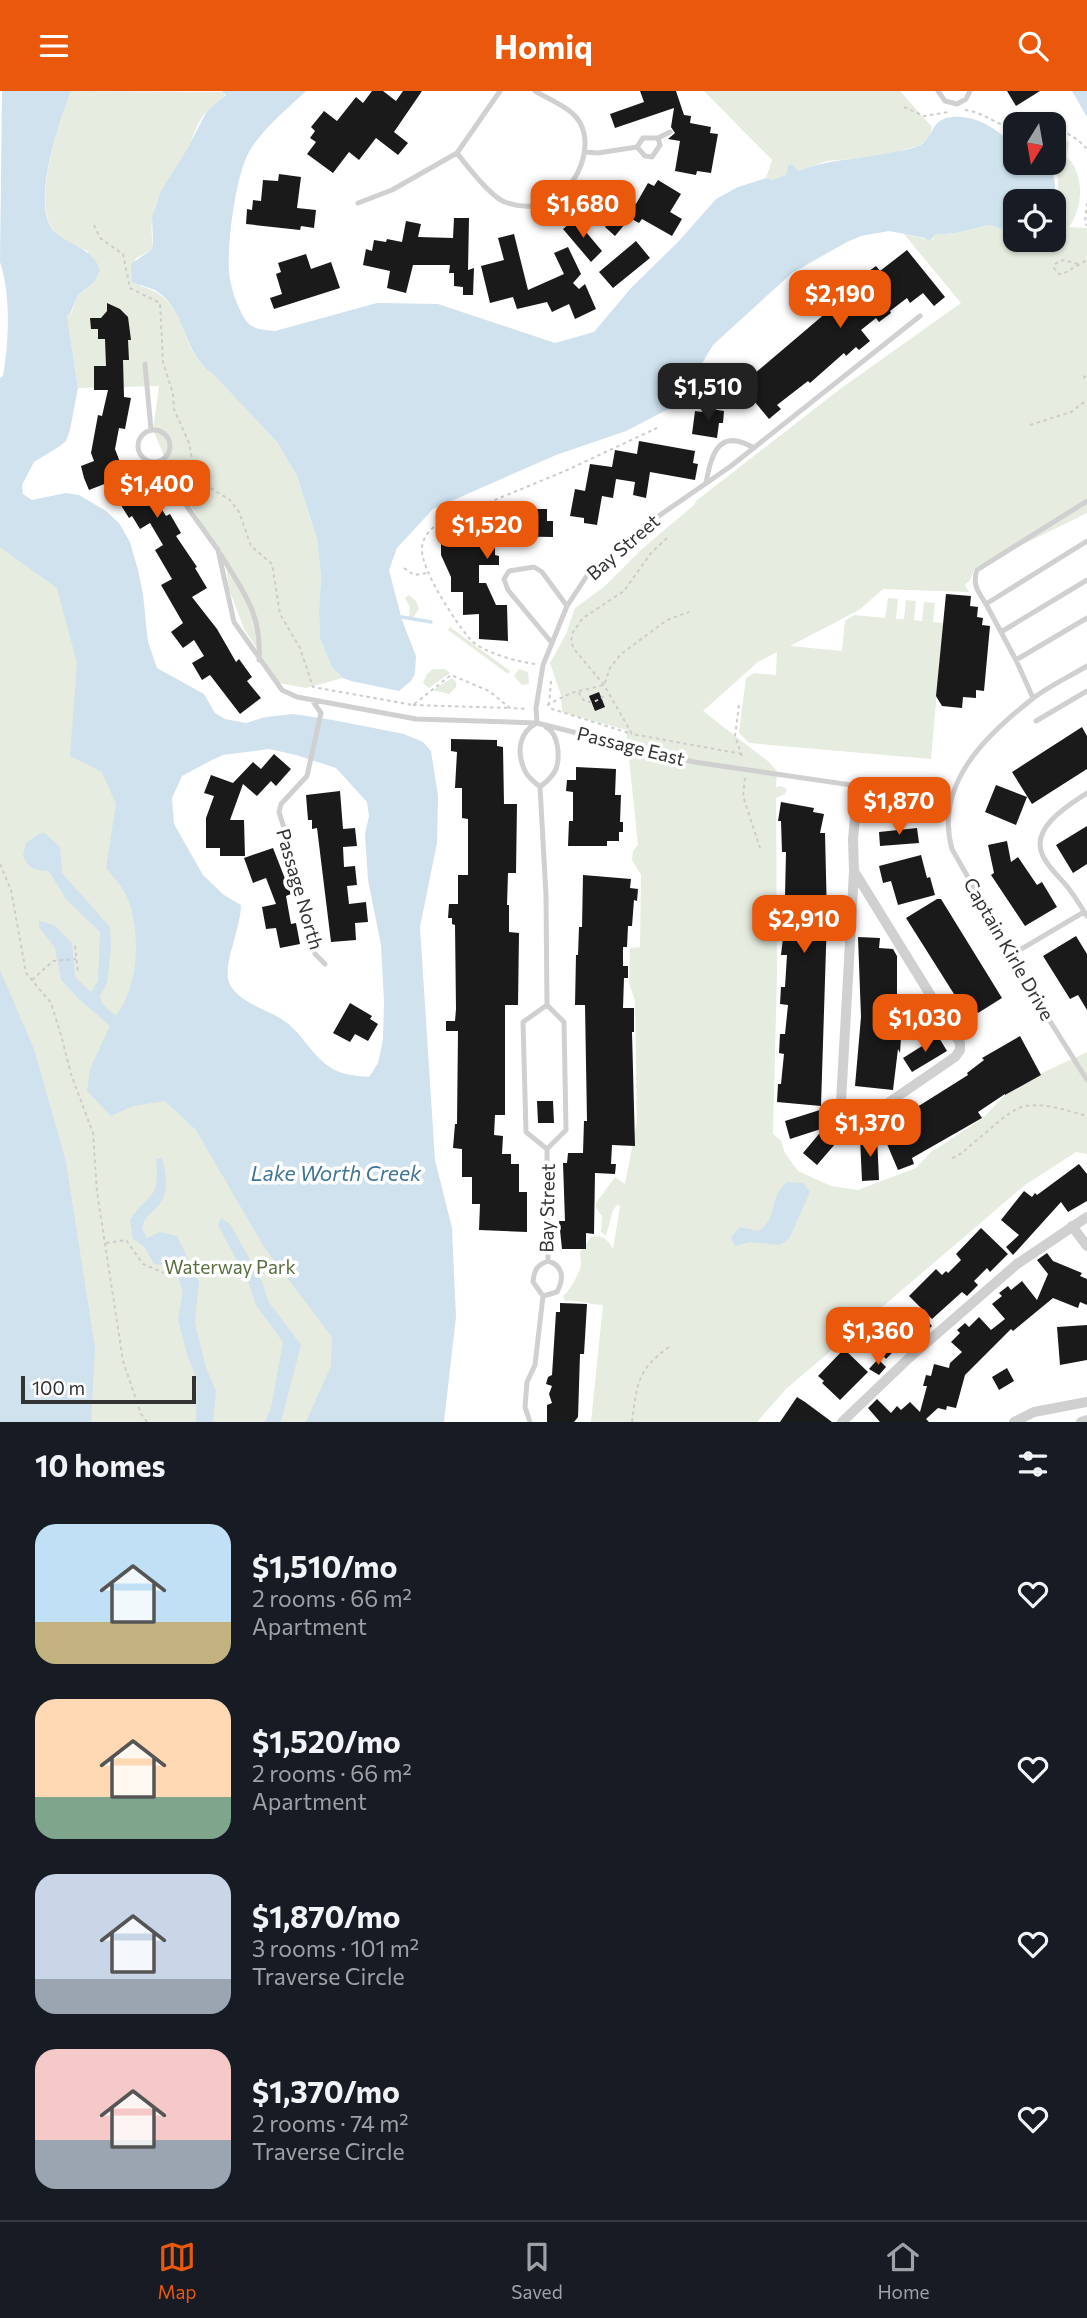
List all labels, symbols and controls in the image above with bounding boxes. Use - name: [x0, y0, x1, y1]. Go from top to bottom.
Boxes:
- text: Homiq: [494, 26, 593, 66]
- icon: menu: [35, 27, 73, 65]
- icon: search: [1014, 27, 1052, 65]
- north arrow: [1003, 112, 1066, 175]
- map controls: [1003, 112, 1066, 252]
- pin: $1,680: [526, 181, 640, 240]
- text: $1,680: [547, 189, 619, 217]
- button: locate: [1003, 189, 1066, 252]
- pin: $2,190: [783, 271, 897, 330]
- text: $2,190: [805, 279, 875, 307]
- pin: $1,510: [651, 363, 765, 423]
- text: $1,510: [674, 372, 742, 400]
- pin: $1,400: [100, 461, 214, 520]
- text: $1,400: [120, 469, 194, 497]
- pin: $1,520: [430, 501, 544, 561]
- street label: Bay Street: [581, 509, 664, 585]
- text: $1,520: [451, 510, 523, 538]
- street label: Passage East: [575, 721, 688, 770]
- pin: $1,870: [842, 777, 956, 837]
- text: $1,870: [864, 786, 934, 814]
- street label: Passage North: [272, 826, 329, 952]
- street label: Captain Kirle Drive: [959, 873, 1060, 1024]
- pin: $2,910: [747, 895, 861, 955]
- text: $2,910: [768, 904, 840, 932]
- pin: $1,030: [868, 995, 982, 1054]
- text: $1,030: [889, 1003, 961, 1031]
- pin: $1,370: [813, 1100, 927, 1159]
- text: $1,370: [835, 1108, 905, 1136]
- water label: Lake Worth Creek: [251, 1160, 422, 1185]
- street label: Bay Street: [534, 1163, 559, 1253]
- park label: Waterway Park: [164, 1255, 296, 1278]
- pin: $1,360: [821, 1307, 935, 1367]
- text: $1,360: [842, 1316, 914, 1344]
- scale bar: [21, 1373, 196, 1405]
- text: 100 m: [32, 1376, 85, 1399]
- icon: filters: [1014, 1445, 1052, 1483]
- text: 10 homes: [35, 1446, 165, 1483]
- text: $1,510/mo: [252, 1547, 397, 1584]
- icon: home: [91, 1552, 175, 1636]
- icon: heart: [1014, 1575, 1052, 1613]
- text: 2 rooms · 66 m²: [252, 1584, 412, 1612]
- text: Apartment: [252, 1612, 367, 1640]
- text: $1,520/mo: [252, 1722, 401, 1759]
- icon: home: [91, 1727, 175, 1811]
- icon: heart: [1014, 1750, 1052, 1788]
- text: 2 rooms · 66 m²: [252, 1759, 412, 1787]
- text: Apartment: [252, 1787, 367, 1815]
- text: $1,870/mo: [252, 1897, 401, 1934]
- icon: home: [91, 1902, 175, 1986]
- icon: heart: [1014, 1925, 1052, 1963]
- text: 3 rooms · 101 m²: [252, 1934, 419, 1962]
- text: Traverse Circle: [252, 1962, 405, 1990]
- text: $1,370/mo: [252, 2072, 400, 2109]
- icon: home: [91, 2077, 175, 2161]
- icon: heart: [1014, 2100, 1052, 2138]
- text: 2 rooms · 74 m²: [252, 2109, 408, 2137]
- text: Traverse Circle: [252, 2137, 405, 2165]
- tab: Map: [157, 2238, 197, 2303]
- tab: Saved: [511, 2238, 563, 2303]
- tab: Home: [877, 2238, 930, 2303]

